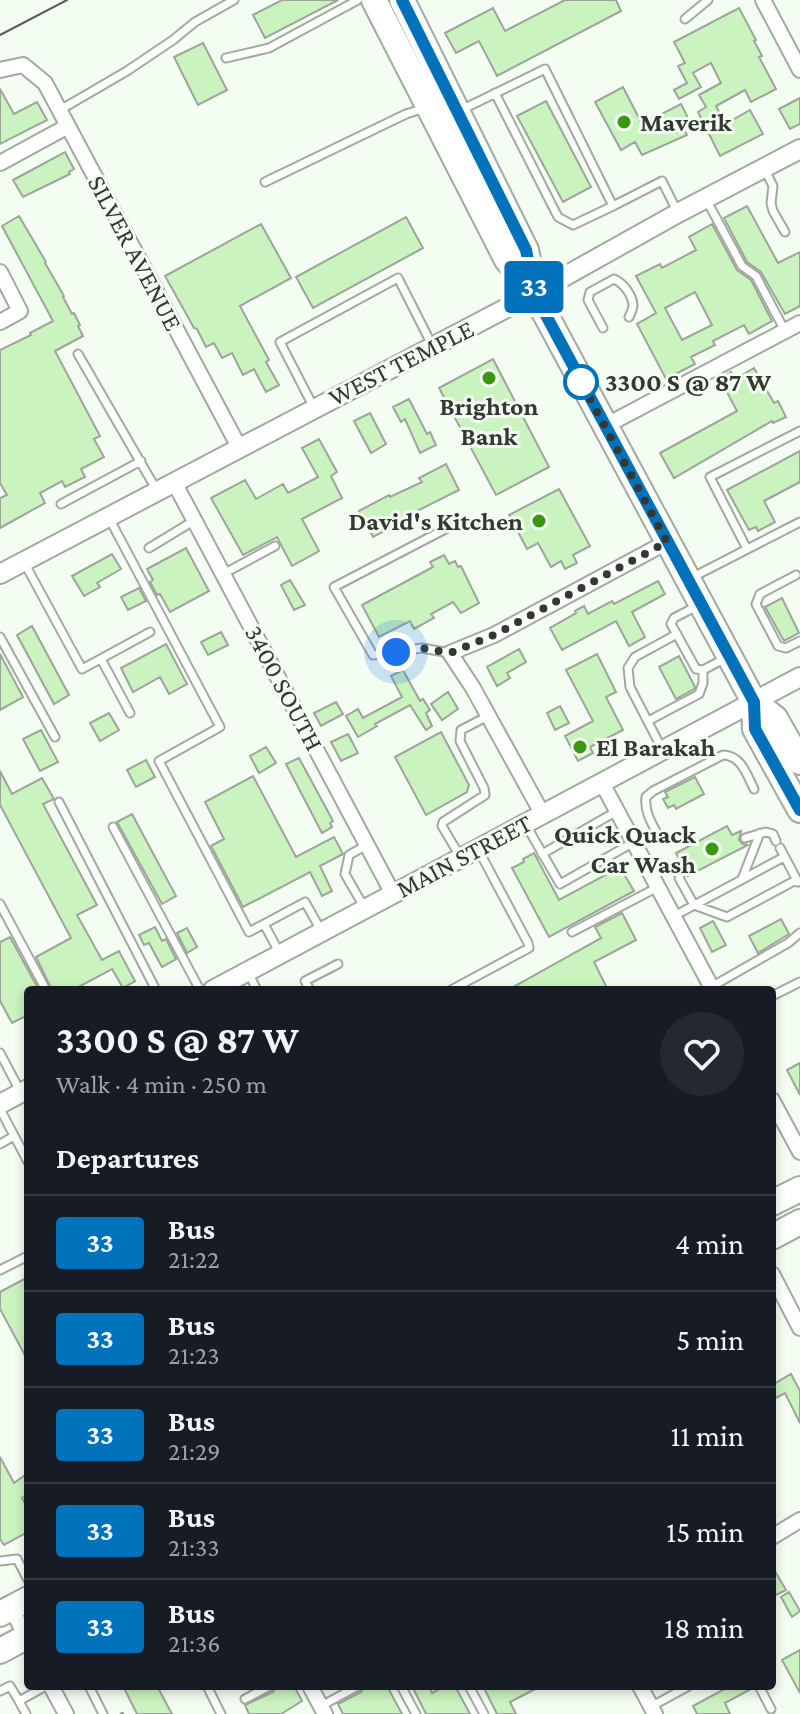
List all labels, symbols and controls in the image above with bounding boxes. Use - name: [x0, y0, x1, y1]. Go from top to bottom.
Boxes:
- place label: Maverik: [640, 108, 732, 137]
- marker: Maverik: [615, 113, 633, 131]
- street label: SILVER AVENUE: [82, 171, 188, 335]
- line badge: 33: [498, 261, 570, 313]
- text: 33: [520, 271, 548, 302]
- street label: WEST TEMPLE: [324, 314, 478, 412]
- marker: 3300 S @ 87 W: [564, 365, 598, 399]
- place label: 3300 S @ 87 W: [605, 368, 771, 397]
- marker: Brighton Bank: [480, 369, 498, 387]
- place label: Brighton Bank: [440, 392, 538, 451]
- place label: David's Kitchen: [348, 507, 523, 536]
- marker: David's Kitchen: [530, 512, 548, 530]
- street label: 3400 SOUTH: [239, 620, 329, 756]
- your location: [376, 632, 416, 672]
- place label: El Barakah: [596, 733, 716, 762]
- marker: El Barakah: [571, 738, 589, 756]
- street label: MAIN STREET: [391, 808, 537, 904]
- place label: Quick Quack Car Wash: [554, 820, 697, 879]
- marker: Quick Quack Car Wash: [703, 840, 721, 858]
- button: heart: [660, 1012, 744, 1096]
- text: 3300 S @ 87 W: [56, 1019, 299, 1061]
- text: Walk · 4 min · 250 m: [56, 1070, 267, 1099]
- text: Departures: [56, 1141, 199, 1174]
- text: Bus: [168, 1212, 215, 1245]
- text: 33: [86, 1227, 114, 1258]
- text: 4 min: [675, 1227, 744, 1260]
- text: 21:22: [168, 1245, 220, 1274]
- text: Bus: [168, 1308, 215, 1341]
- text: 33: [86, 1323, 114, 1354]
- text: 5 min: [676, 1323, 744, 1356]
- text: 21:23: [168, 1341, 220, 1370]
- text: Bus: [168, 1404, 215, 1437]
- text: 33: [86, 1419, 114, 1450]
- text: 11 min: [670, 1419, 744, 1452]
- text: 21:29: [168, 1437, 221, 1466]
- text: Bus: [168, 1500, 215, 1533]
- text: 33: [86, 1515, 114, 1546]
- text: 15 min: [666, 1515, 744, 1548]
- text: 21:33: [168, 1533, 220, 1562]
- text: Bus: [168, 1596, 215, 1629]
- text: 33: [86, 1611, 114, 1642]
- text: 18 min: [664, 1611, 744, 1644]
- text: 21:36: [168, 1629, 221, 1658]

